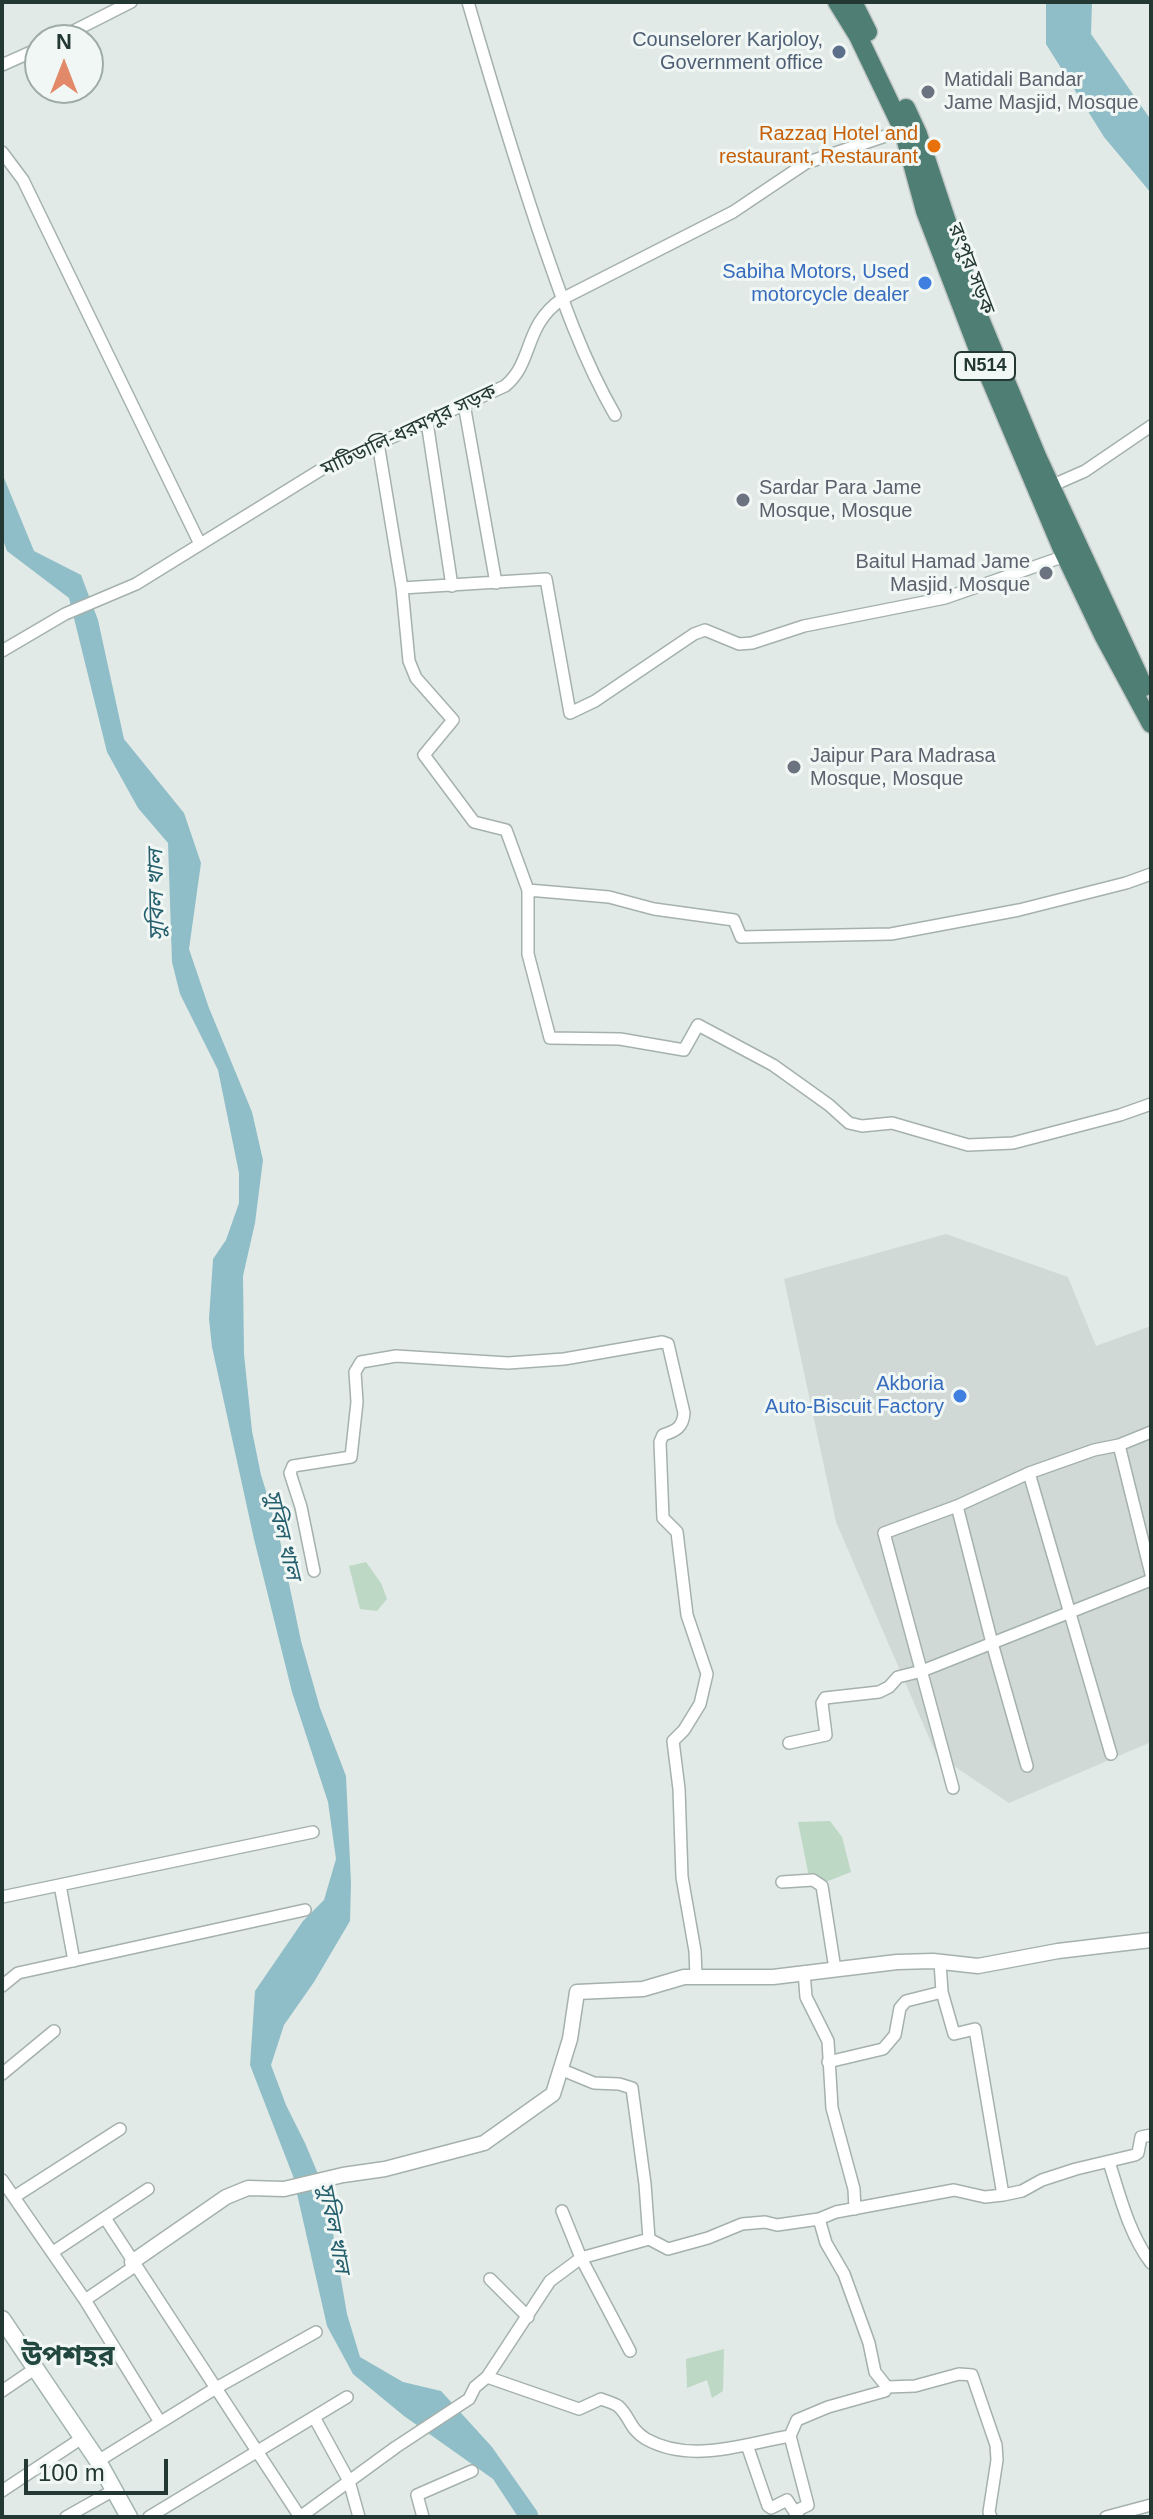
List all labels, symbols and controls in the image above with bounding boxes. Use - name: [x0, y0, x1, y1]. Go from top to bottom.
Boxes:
- north arrow: [24, 24, 104, 104]
- place label: Counselorer Karjoloy, Government office: [632, 28, 823, 75]
- text: N: [56, 29, 72, 54]
- marker: Counselorer Karjoloy, Government office: [830, 43, 848, 61]
- place label: Matidali Bandar Jame Masjid, Mosque: [944, 68, 1139, 115]
- marker: Matidali Bandar Jame Masjid, Mosque: [919, 83, 937, 101]
- place label: Razzaq Hotel and restaurant, Restaurant: [719, 122, 918, 169]
- marker: Razzaq Hotel and restaurant, Restaurant: [925, 137, 943, 155]
- street label: রংপুর সড়ক: [943, 220, 999, 318]
- place label: Sabiha Motors, Used motorcycle dealer: [722, 260, 909, 307]
- marker: Sabiha Motors, Used motorcycle dealer: [916, 274, 934, 292]
- road number: N514: [955, 352, 1015, 380]
- street label: মাটিডালি-ধরমপুর সড়ক: [318, 380, 500, 482]
- place label: Sardar Para Jame Mosque, Mosque: [759, 476, 921, 523]
- marker: Sardar Para Jame Mosque, Mosque: [734, 491, 752, 509]
- place label: Baitul Hamad Jame Masjid, Mosque: [855, 550, 1030, 597]
- marker: Baitul Hamad Jame Masjid, Mosque: [1037, 564, 1055, 582]
- place label: Jaipur Para Madrasa Mosque, Mosque: [810, 744, 996, 791]
- marker: Jaipur Para Madrasa Mosque, Mosque: [785, 758, 803, 776]
- water label: সুবিল খাল: [143, 849, 171, 941]
- place label: Akboria Auto-Biscuit Factory: [765, 1372, 944, 1419]
- marker: Akboria Auto-Biscuit Factory: [951, 1387, 969, 1405]
- water label: সুবিল খাল: [258, 1487, 306, 1583]
- water label: সুবিল খাল: [311, 2181, 355, 2275]
- district label: উপশহর: [21, 2340, 115, 2374]
- scale bar: [28, 2443, 172, 2493]
- text: 100 m: [38, 2459, 105, 2486]

